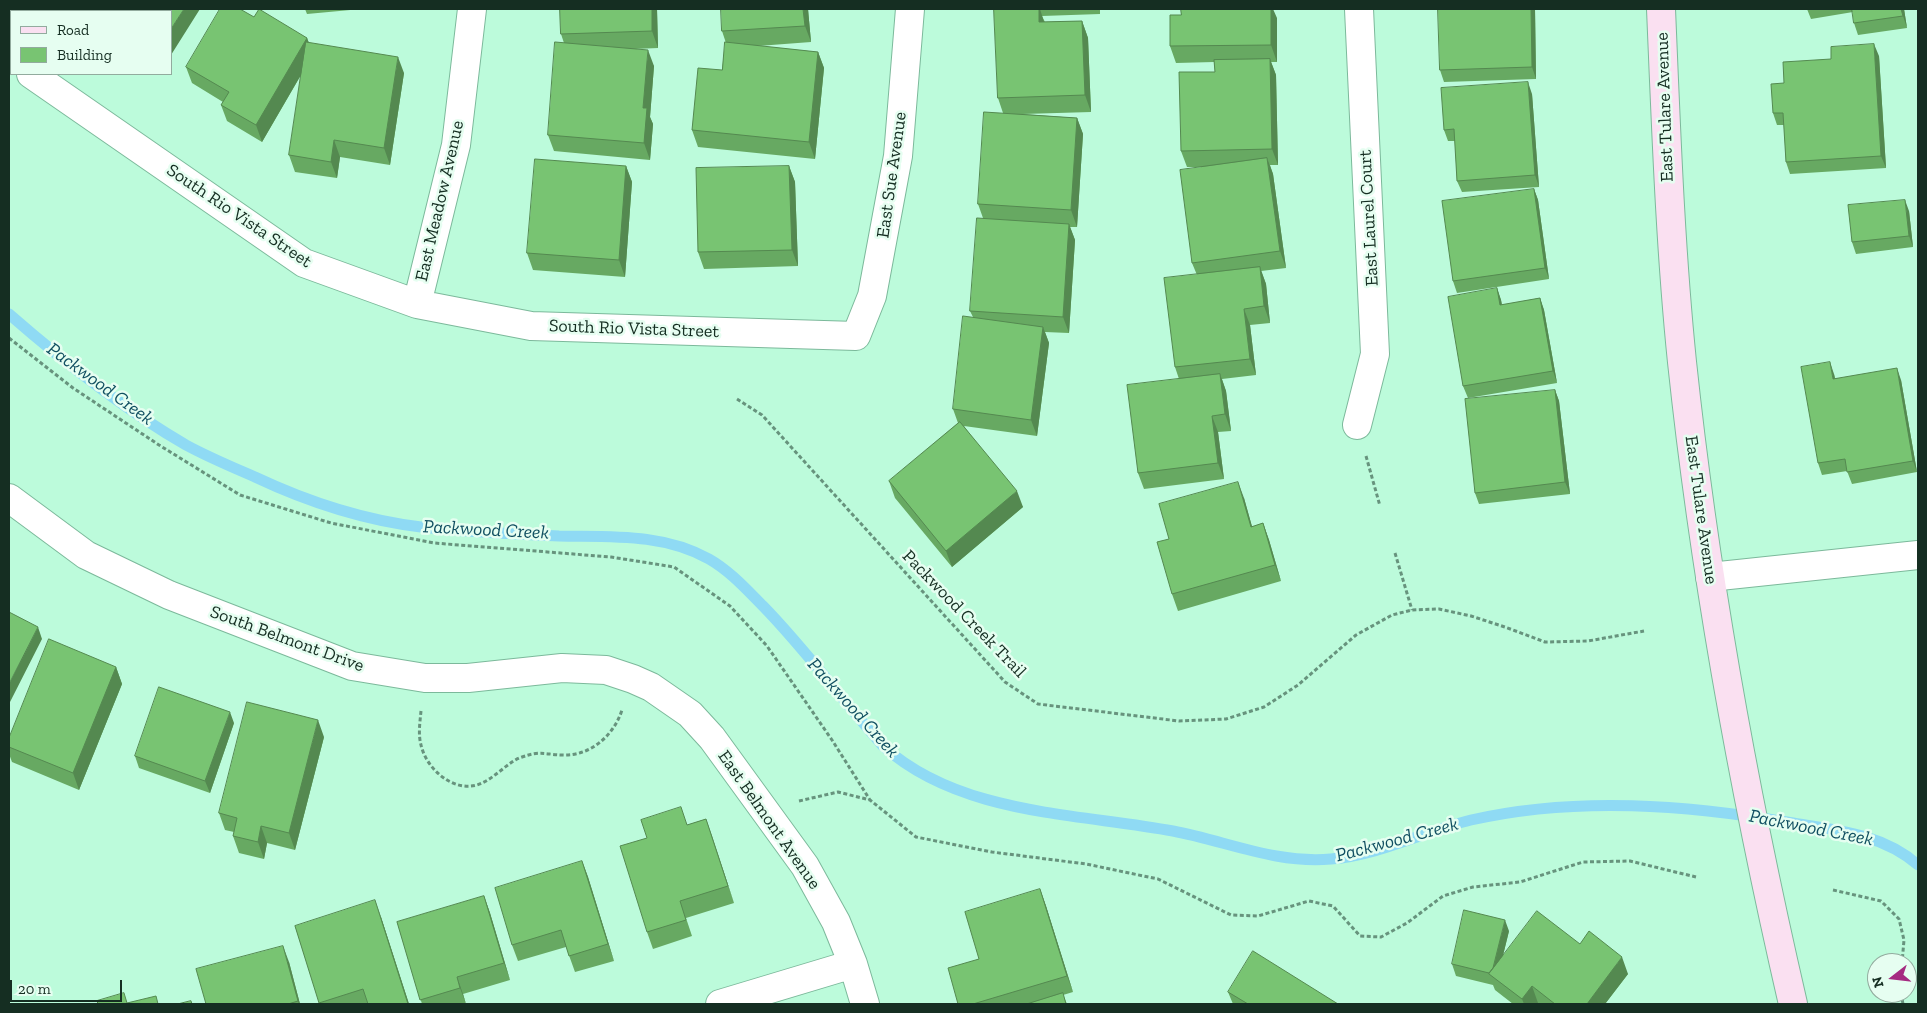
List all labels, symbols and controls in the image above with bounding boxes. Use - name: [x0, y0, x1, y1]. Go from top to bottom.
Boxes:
- legend: [10, 10, 172, 75]
- text: Road: [57, 21, 89, 39]
- street label: East Tulare Avenue: [1652, 32, 1678, 182]
- text: Building: [57, 46, 112, 64]
- street label: East Sue Avenue: [872, 111, 912, 239]
- street label: East Meadow Avenue: [411, 118, 469, 284]
- street label: East Laurel Court: [1355, 149, 1383, 287]
- street label: South Rio Vista Street: [162, 159, 316, 273]
- street label: South Rio Vista Street: [548, 315, 720, 343]
- water label: Packwood Creek: [42, 338, 158, 430]
- street label: East Tulare Avenue: [1680, 434, 1722, 586]
- water label: Packwood Creek: [423, 515, 549, 545]
- street label: Packwood Creek Trail: [897, 546, 1031, 682]
- street label: South Belmont Drive: [207, 601, 367, 677]
- water label: Packwood Creek: [802, 654, 904, 762]
- street label: East Belmont Avenue: [713, 746, 825, 894]
- water label: Packwood Creek: [1747, 805, 1875, 851]
- water label: Packwood Creek: [1333, 813, 1461, 867]
- north arrow: [1867, 953, 1917, 1003]
- scale bar: [12, 970, 125, 1002]
- text: N: [1868, 975, 1888, 989]
- text: 20 m: [18, 980, 51, 998]

